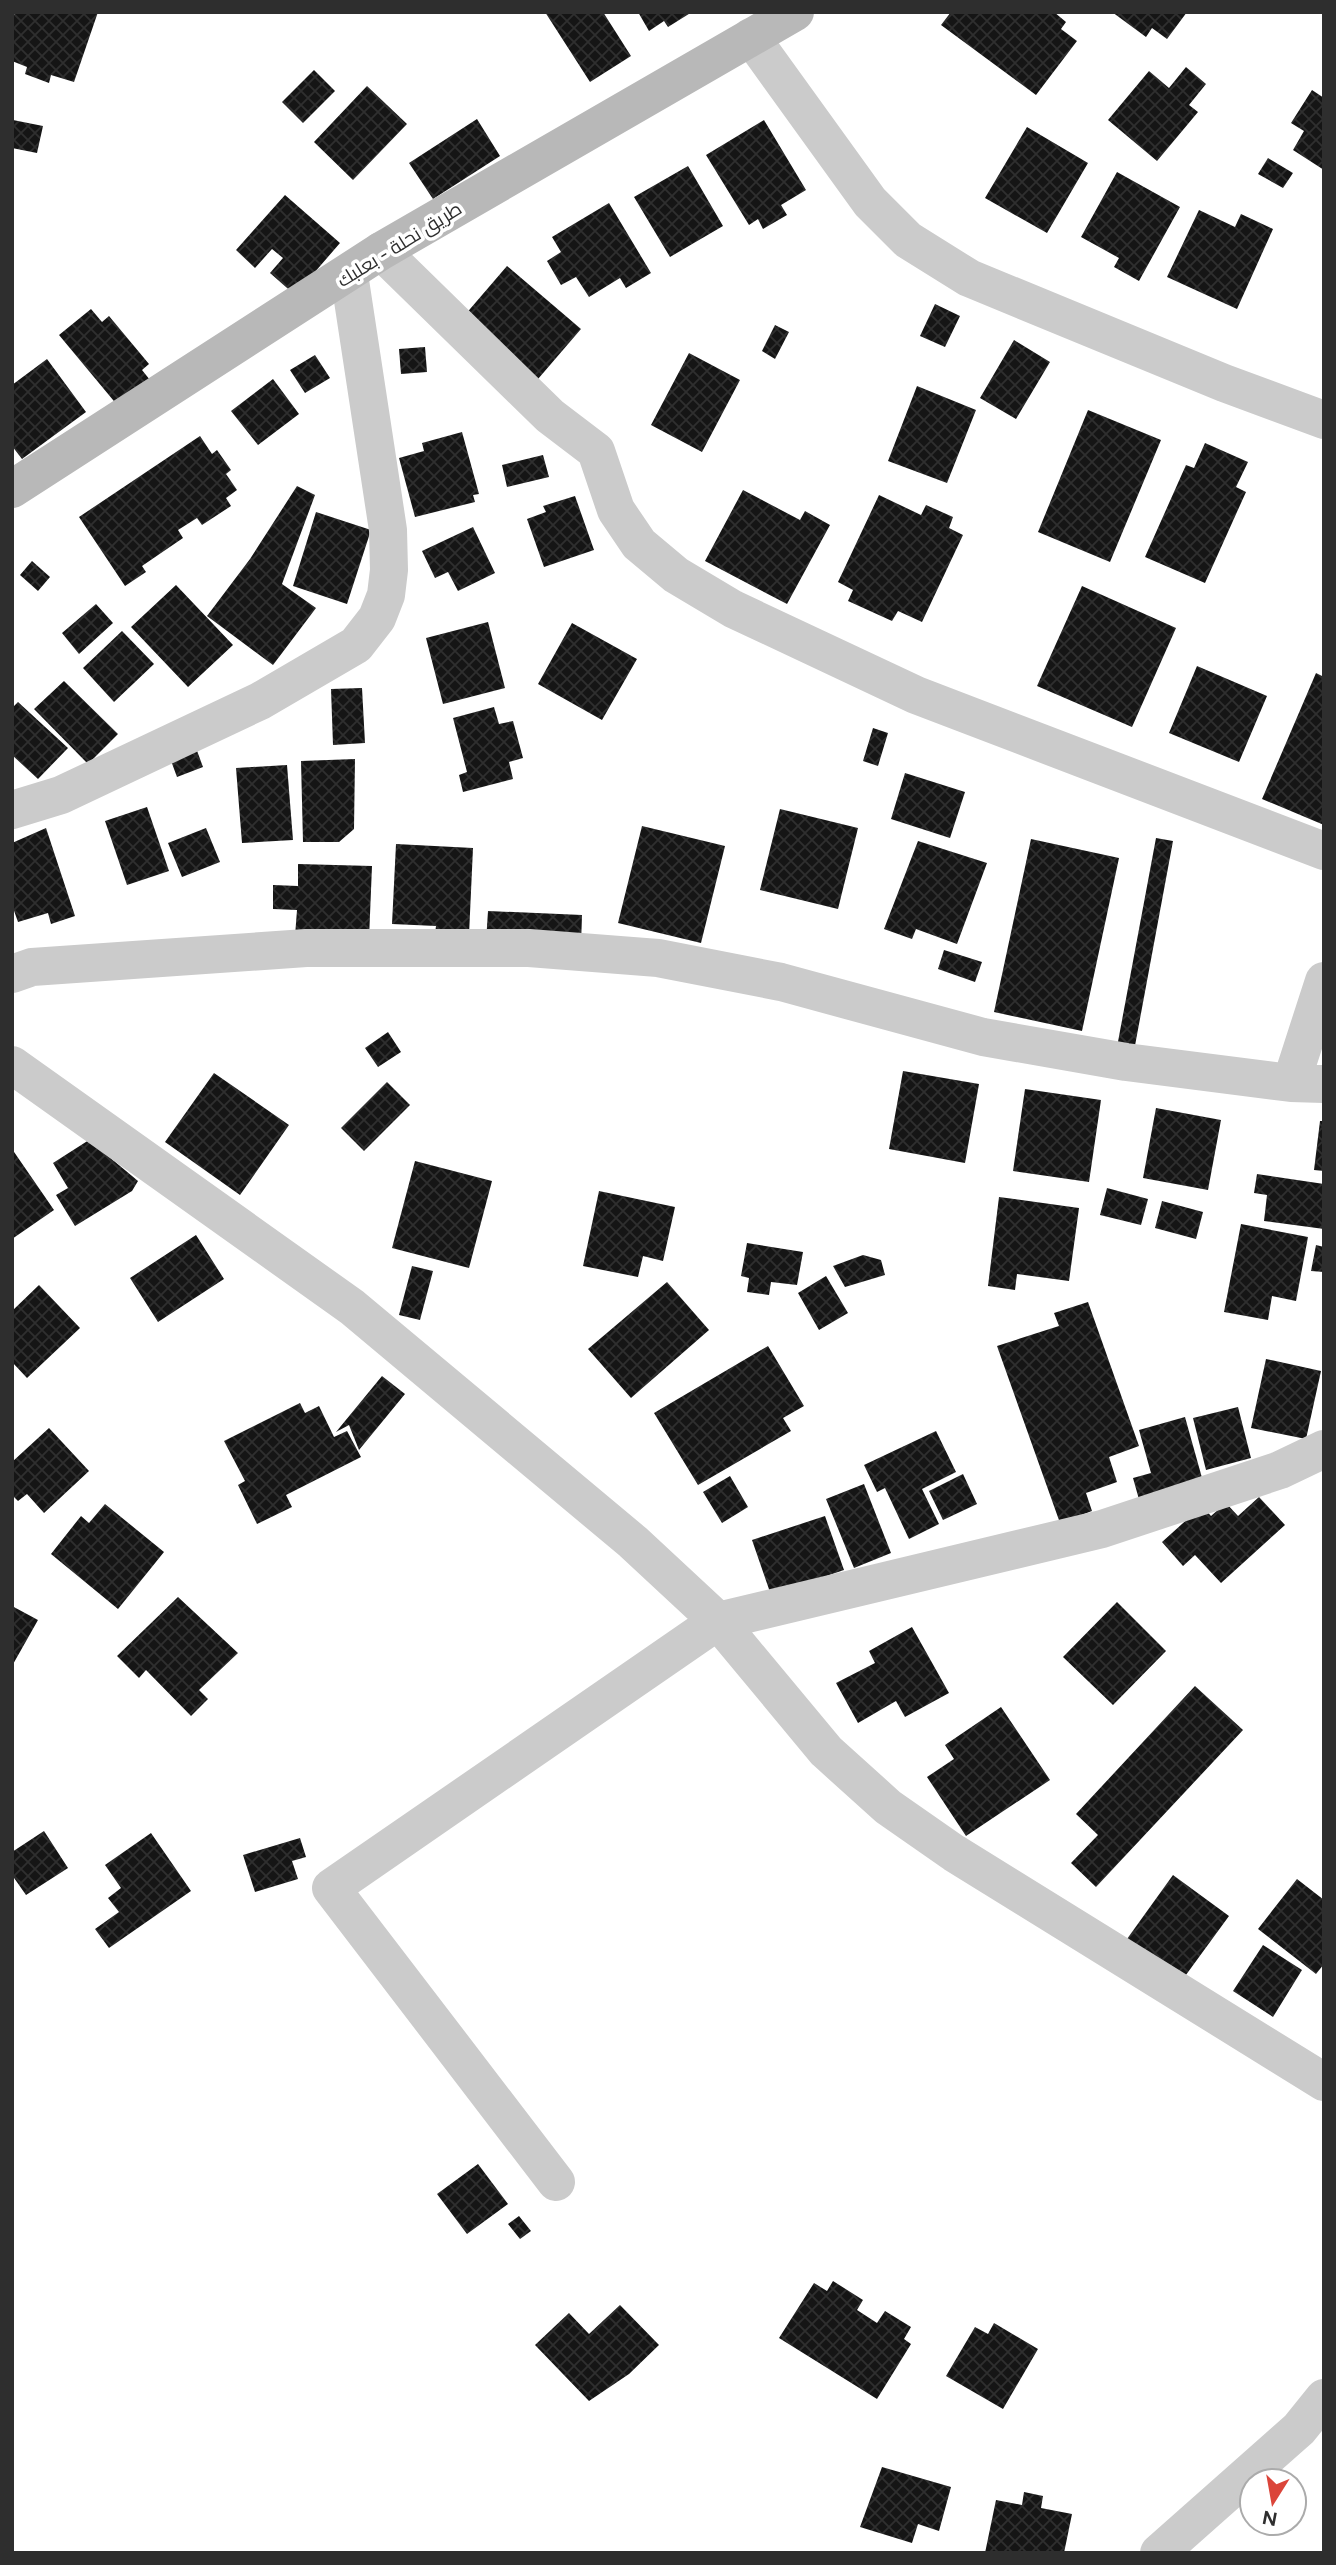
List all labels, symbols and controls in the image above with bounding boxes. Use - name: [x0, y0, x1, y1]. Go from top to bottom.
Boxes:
- street label: طريق نحلة - بعلبك: [333, 197, 466, 293]
- north arrow: [1238, 2467, 1308, 2537]
- text: N: [1260, 2506, 1279, 2531]

